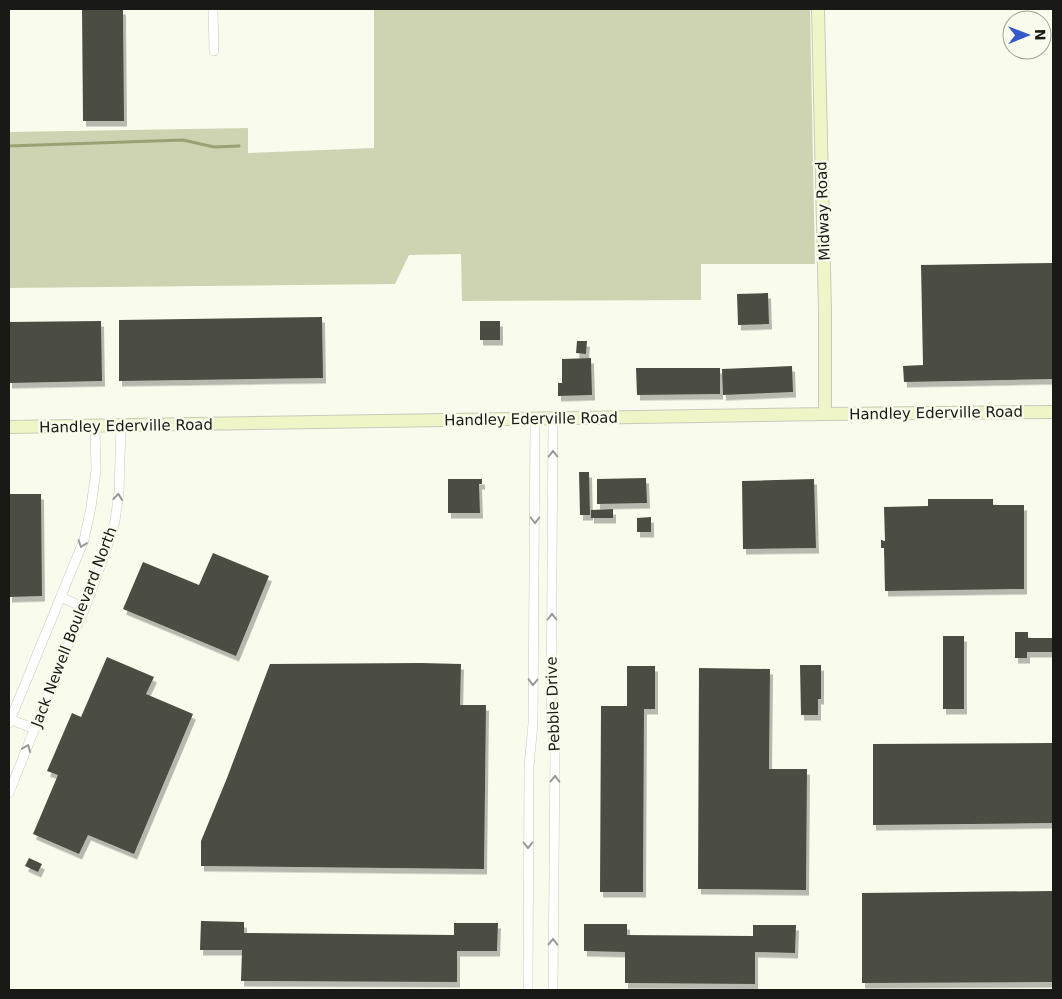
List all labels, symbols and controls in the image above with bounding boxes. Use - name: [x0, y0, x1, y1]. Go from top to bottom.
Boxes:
- north arrow: [1002, 10, 1052, 60]
- text: N: [1032, 29, 1048, 41]
- street label: Midway Road: [812, 161, 834, 261]
- street label: Handley Ederville Road: [849, 402, 1023, 424]
- street label: Handley Ederville Road: [444, 408, 618, 430]
- street label: Handley Ederville Road: [39, 415, 213, 437]
- one-way arrow: [548, 450, 558, 458]
- one-way arrow: [112, 493, 123, 501]
- one-way arrow: [530, 516, 540, 524]
- street label: Jack Newell Boulevard North: [27, 524, 121, 731]
- one-way arrow: [78, 539, 88, 547]
- one-way arrow: [547, 613, 557, 620]
- street label: Pebble Drive: [542, 656, 564, 752]
- one-way arrow: [528, 679, 539, 687]
- one-way arrow: [21, 744, 32, 753]
- one-way arrow: [550, 775, 560, 782]
- one-way arrow: [523, 841, 533, 849]
- one-way arrow: [548, 937, 558, 945]

